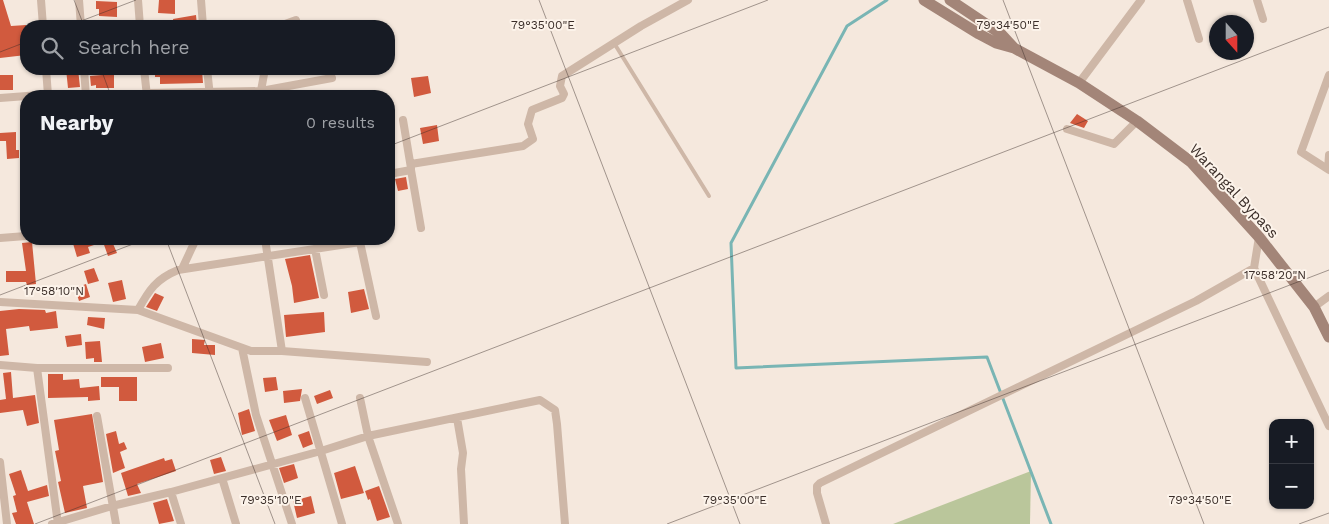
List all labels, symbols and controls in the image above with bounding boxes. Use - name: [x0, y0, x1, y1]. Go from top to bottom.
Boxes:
- north arrow: [1209, 15, 1254, 60]
- text: 79°35'00"E: [511, 18, 575, 32]
- text: 79°34'50"E: [976, 18, 1040, 32]
- search box: [20, 20, 395, 75]
- icon: search: [38, 34, 66, 62]
- text: Search here: [78, 36, 189, 59]
- text: Nearby: [40, 110, 113, 135]
- text: 0 results: [306, 113, 375, 132]
- street label: Warangal Bypass: [1186, 140, 1283, 242]
- text: 17°58'20"N: [1244, 268, 1306, 282]
- text: 17°58'10"N: [24, 284, 84, 298]
- map controls: [1269, 419, 1314, 509]
- button: +: [1269, 419, 1314, 464]
- button: −: [1269, 464, 1314, 509]
- text: 79°35'10"E: [240, 493, 302, 507]
- text: 79°35'00"E: [703, 493, 767, 507]
- text: 79°34'50"E: [1168, 493, 1232, 507]

